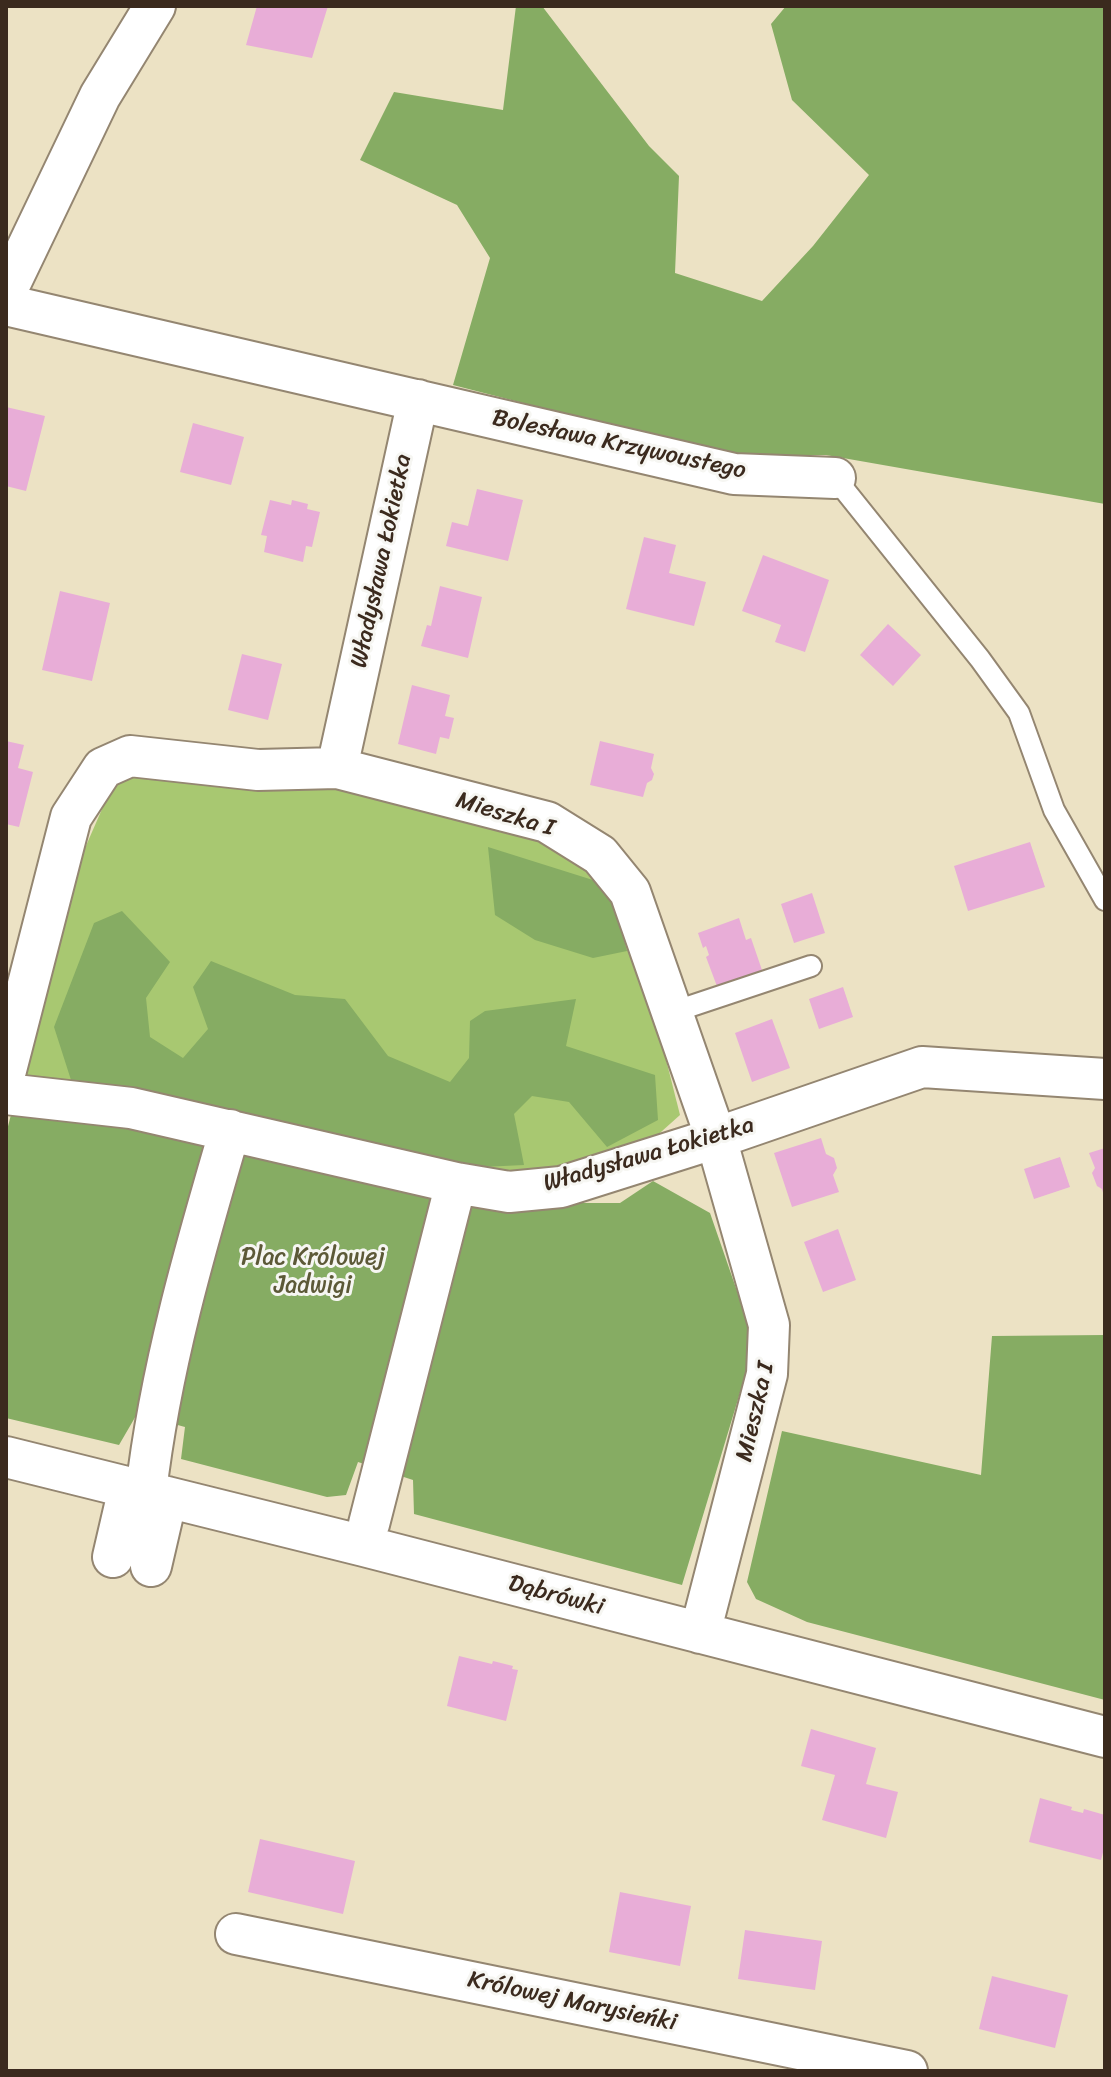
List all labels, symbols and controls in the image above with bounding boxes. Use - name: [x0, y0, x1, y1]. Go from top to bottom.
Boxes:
- street label: Bolesława Krzywoustego: [489, 404, 749, 486]
- street label: Władysława Łokietka: [345, 452, 419, 670]
- street label: Mieszka I: [452, 786, 558, 844]
- street label: Władysława Łokietka: [540, 1111, 758, 1199]
- park label: Plac Królowej Jadwigi: [241, 1244, 385, 1300]
- street label: Mieszka I: [731, 1359, 781, 1465]
- street label: Dąbrówki: [505, 1569, 607, 1623]
- street label: Królowej Marysieńki: [465, 1966, 679, 2038]

